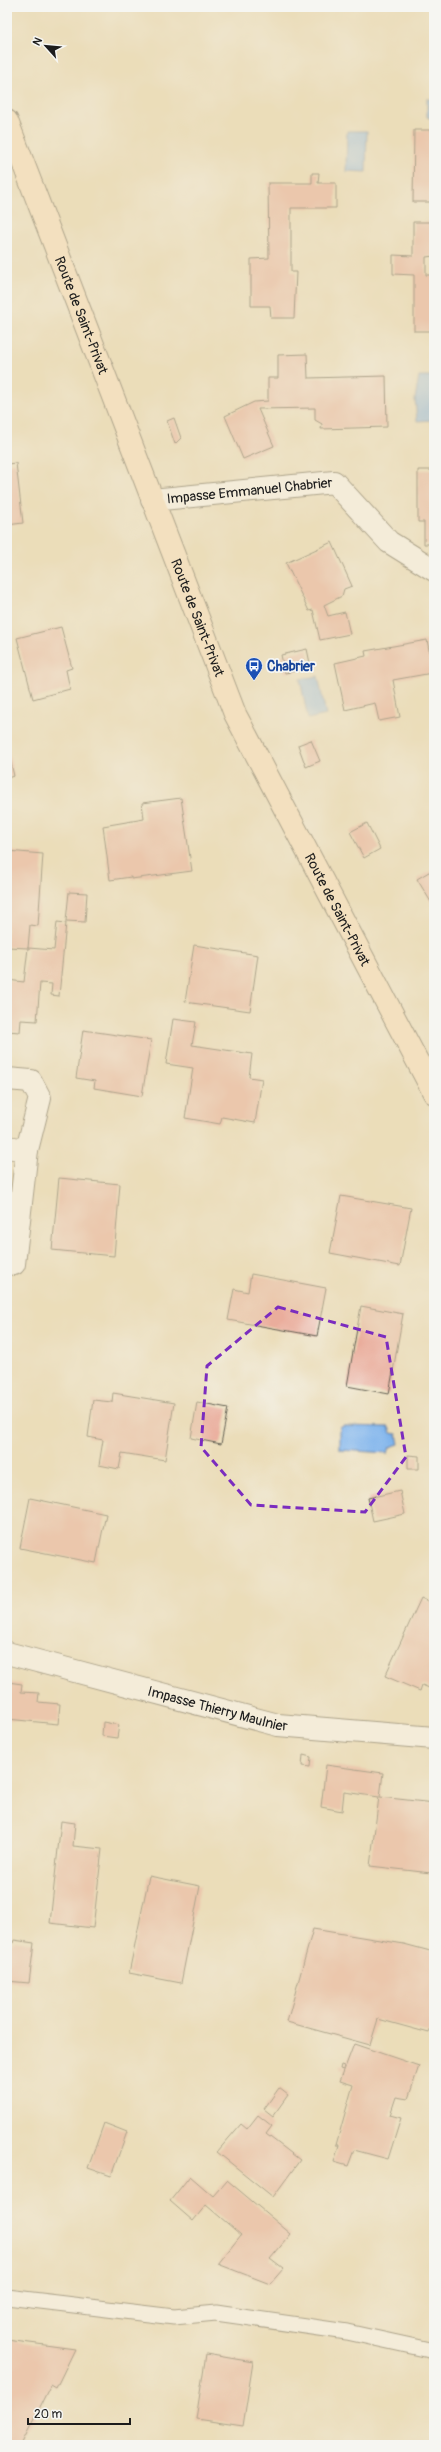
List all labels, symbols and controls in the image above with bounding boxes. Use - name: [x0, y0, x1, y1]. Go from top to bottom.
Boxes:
- north arrow: [26, 26, 66, 66]
- text: N: [30, 35, 45, 48]
- street label: Route de Saint-Privat: [51, 254, 112, 377]
- street label: Impasse Emmanuel Chabrier: [166, 474, 333, 508]
- street label: Route de Saint-Privat: [167, 556, 228, 679]
- bus stop icon: Chabrier: [244, 656, 264, 681]
- place label: Chabrier: [267, 658, 316, 675]
- street label: Route de Saint-Privat: [301, 850, 374, 969]
- street label: Impasse Thierry Maulnier: [146, 1683, 288, 1735]
- scale bar: [28, 2400, 130, 2426]
- text: 20 m: [34, 2407, 63, 2422]

